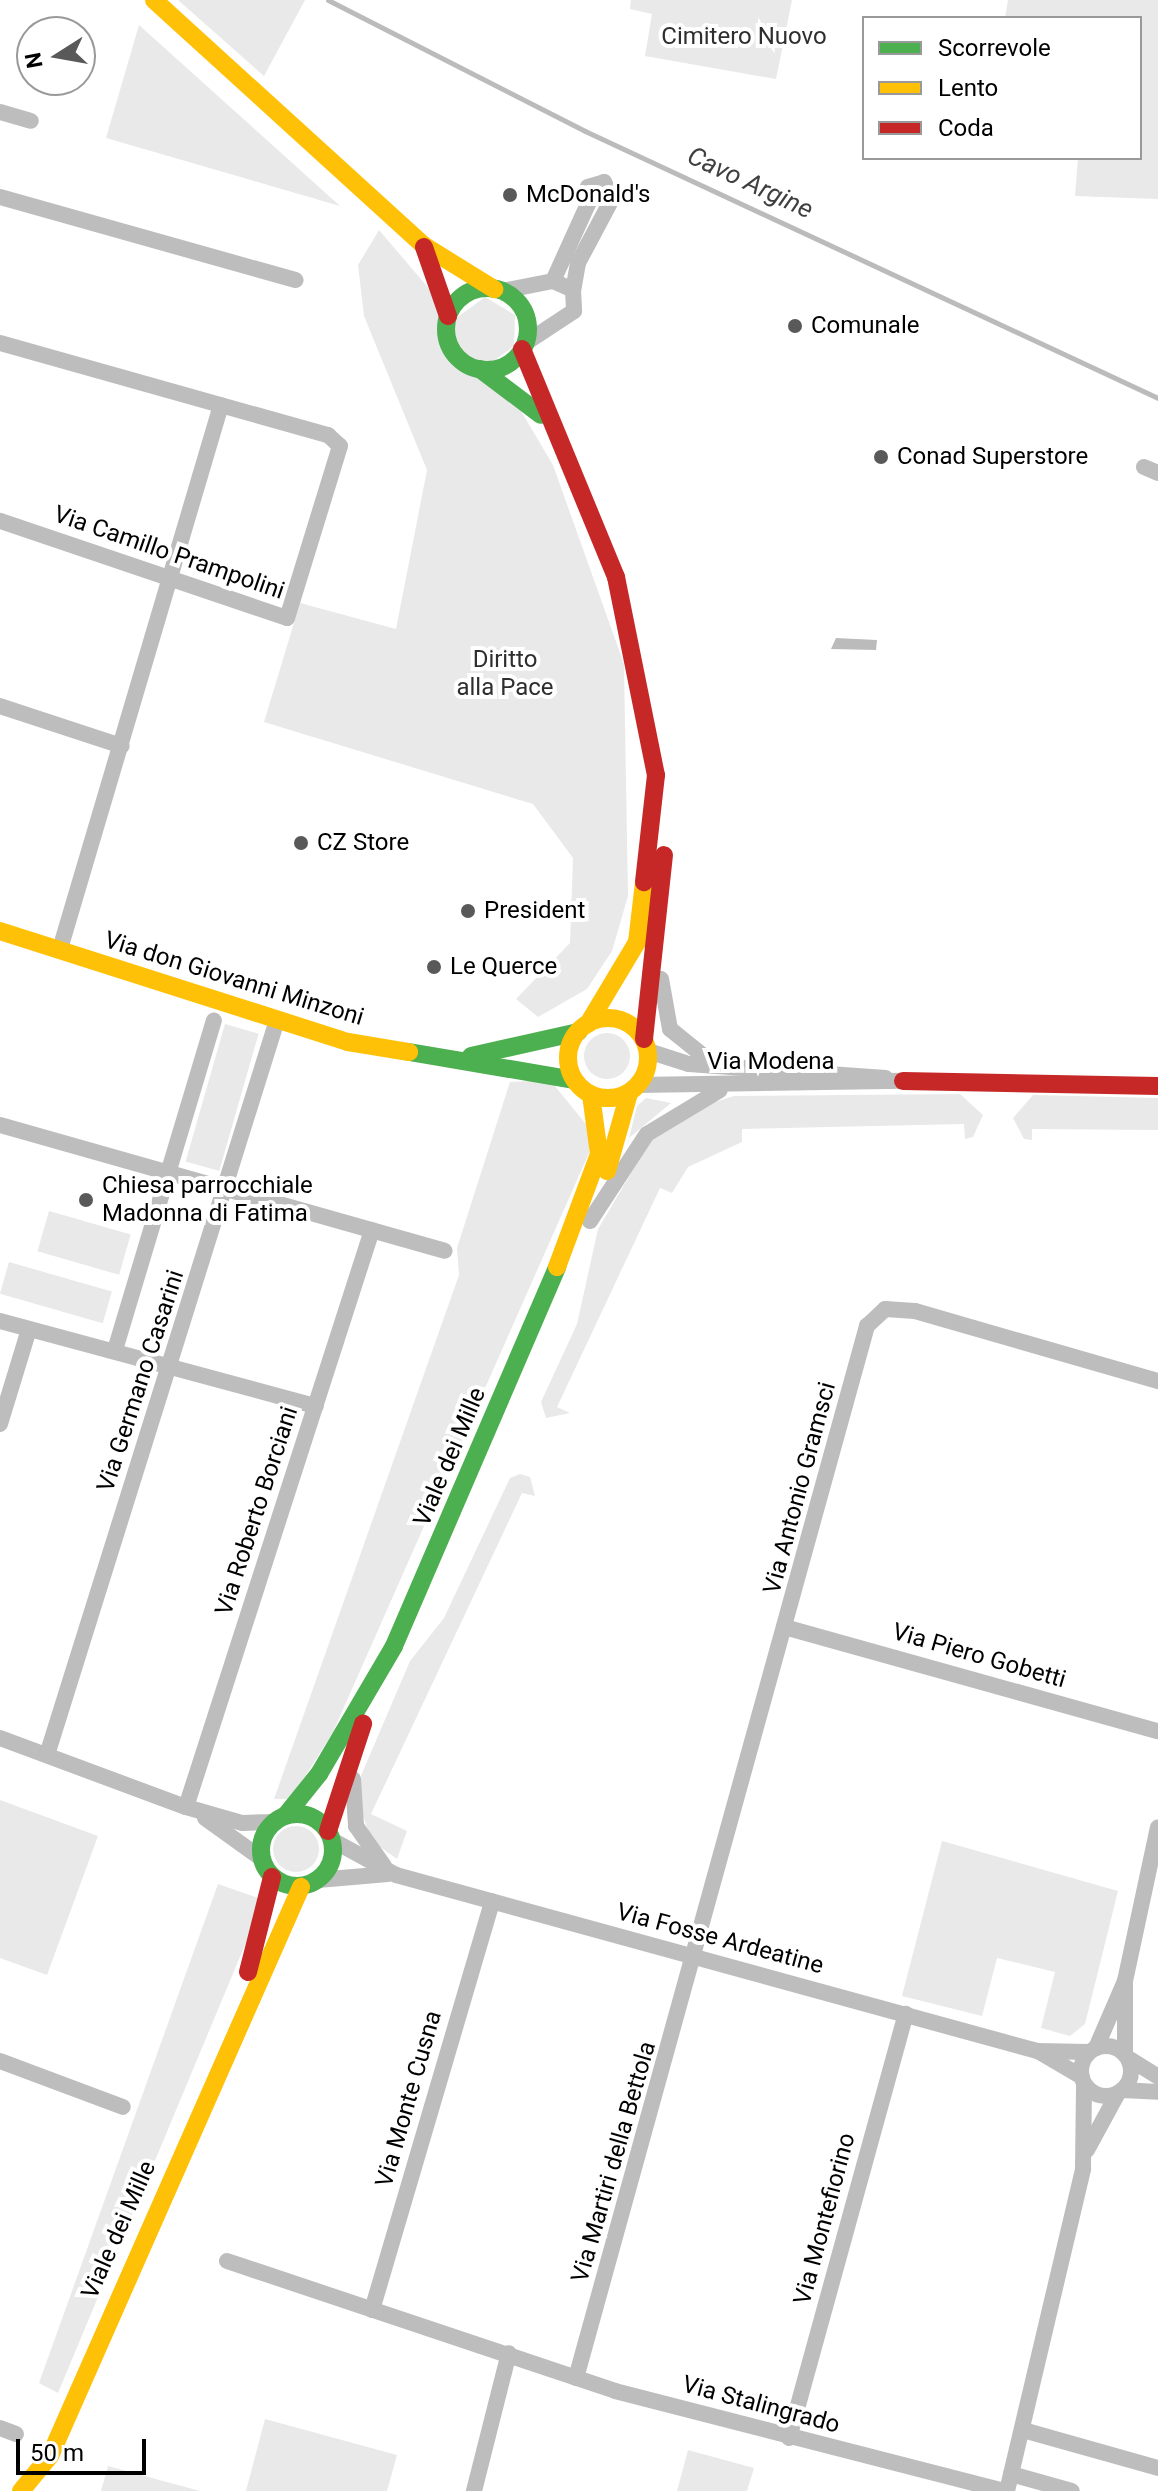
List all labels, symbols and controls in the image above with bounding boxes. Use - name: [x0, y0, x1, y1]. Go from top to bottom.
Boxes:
- north arrow: [16, 16, 96, 96]
- legend: [862, 16, 1142, 160]
- park label: Cimitero Nuovo: [661, 23, 827, 51]
- text: Scorrevole: [938, 34, 1051, 62]
- text: N: [20, 50, 48, 70]
- text: Lento: [938, 74, 998, 102]
- text: Coda: [938, 114, 994, 142]
- water label: Cavo Argine: [682, 140, 818, 226]
- place label: McDonald's: [526, 181, 650, 209]
- marker: McDonald's: [501, 186, 519, 204]
- place label: Comunale: [811, 312, 919, 340]
- marker: Comunale: [786, 317, 804, 335]
- place label: Conad Superstore: [897, 443, 1088, 471]
- marker: Conad Superstore: [872, 448, 890, 466]
- street label: Via Camillo Prampolini: [50, 500, 288, 606]
- park label: Diritto alla Pace: [456, 646, 554, 702]
- place label: CZ Store: [317, 829, 409, 857]
- marker: CZ Store: [292, 834, 310, 852]
- place label: President: [484, 897, 585, 925]
- marker: President: [459, 902, 477, 920]
- street label: Via don Giovanni Minzoni: [101, 926, 367, 1032]
- place label: Le Querce: [450, 953, 557, 981]
- marker: Le Querce: [425, 958, 443, 976]
- street label: Via Modena: [707, 1048, 835, 1076]
- place label: Chiesa parrocchiale Madonna di Fatima: [102, 1172, 313, 1228]
- marker: Chiesa parrocchiale Madonna di Fatima: [77, 1191, 95, 1209]
- street label: Via Germano Casarini: [92, 1266, 190, 1496]
- street label: Via Antonio Gramsci: [758, 1379, 842, 1597]
- street label: Viale dei Mille: [408, 1383, 492, 1531]
- street label: Via Roberto Borciani: [210, 1403, 304, 1619]
- street label: Via Piero Gobetti: [889, 1617, 1069, 1695]
- street label: Via Fosse Ardeatine: [613, 1898, 827, 1980]
- street label: Via Monte Cusna: [370, 2008, 448, 2190]
- street label: Via Martiri della Bettola: [566, 2038, 662, 2286]
- street label: Via Montefiorino: [788, 2130, 862, 2308]
- street label: Viale dei Mille: [76, 2157, 162, 2303]
- street label: Via Stalingrado: [679, 2370, 843, 2440]
- scale bar: [20, 2423, 150, 2473]
- text: 50 m: [30, 2439, 84, 2467]

